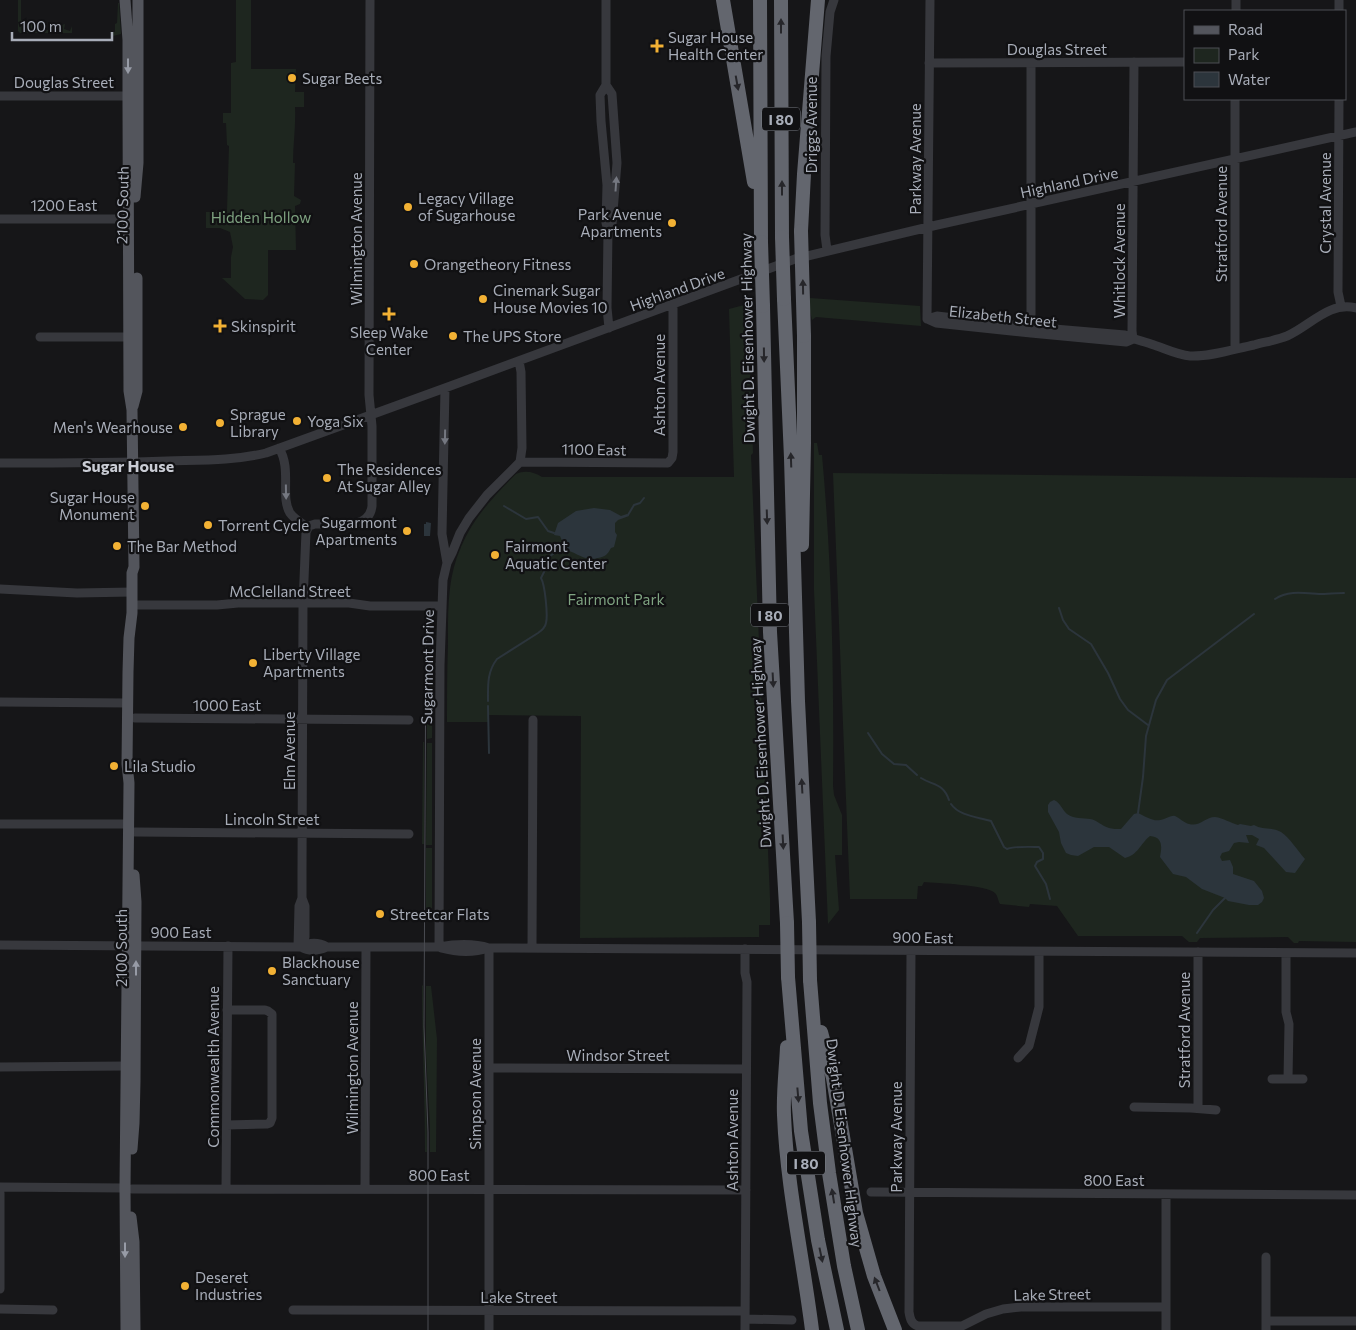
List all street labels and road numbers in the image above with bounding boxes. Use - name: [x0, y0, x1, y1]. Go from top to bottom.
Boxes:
- street label: Douglas Street: [1007, 40, 1107, 58]
- street label: Douglas Street: [14, 73, 114, 91]
- street label: Driggs Avenue: [802, 76, 820, 173]
- street label: Parkway Avenue: [906, 103, 924, 215]
- road number: I 80: [762, 108, 800, 130]
- street label: Crystal Avenue: [1316, 152, 1334, 254]
- street label: Highland Drive: [1018, 163, 1120, 201]
- street label: 2100 South: [112, 166, 132, 244]
- street label: Stratford Avenue: [1212, 166, 1230, 282]
- street label: Wilmington Avenue: [347, 172, 365, 306]
- street label: 1200 East: [31, 196, 97, 214]
- street label: Whitlock Avenue: [1110, 203, 1128, 319]
- street label: Dwight D. Eisenhower Highway: [736, 232, 758, 443]
- street label: Highland Drive: [627, 263, 727, 315]
- street label: Elizabeth Street: [948, 301, 1058, 331]
- street label: Ashton Avenue: [650, 334, 668, 436]
- street label: 1100 East: [561, 439, 627, 459]
- street label: McClelland Street: [229, 582, 351, 600]
- road number: I 80: [751, 604, 789, 626]
- street label: Sugarmont Drive: [417, 609, 437, 725]
- street label: Dwight D. Eisenhower Highway: [745, 637, 774, 849]
- street label: 1000 East: [193, 696, 261, 714]
- street label: Elm Avenue: [280, 712, 298, 790]
- street label: Lincoln Street: [224, 810, 320, 828]
- street label: 2100 South: [112, 909, 130, 987]
- street label: 900 East: [150, 923, 212, 941]
- street label: 900 East: [892, 927, 954, 947]
- street label: Stratford Avenue: [1175, 972, 1193, 1088]
- street label: Commonwealth Avenue: [204, 986, 222, 1148]
- street label: Wilmington Avenue: [343, 1001, 361, 1135]
- street label: Dwight D. Eisenhower Highway: [823, 1037, 867, 1249]
- street label: Simpson Avenue: [466, 1038, 484, 1150]
- street label: Windsor Street: [566, 1046, 670, 1064]
- street label: Parkway Avenue: [887, 1081, 905, 1193]
- street label: Ashton Avenue: [723, 1089, 741, 1191]
- road number: I 80: [787, 1152, 825, 1174]
- street label: 800 East: [408, 1166, 470, 1184]
- street label: 800 East: [1083, 1171, 1145, 1189]
- street label: Lake Street: [1013, 1284, 1091, 1304]
- street label: Lake Street: [480, 1288, 558, 1306]

